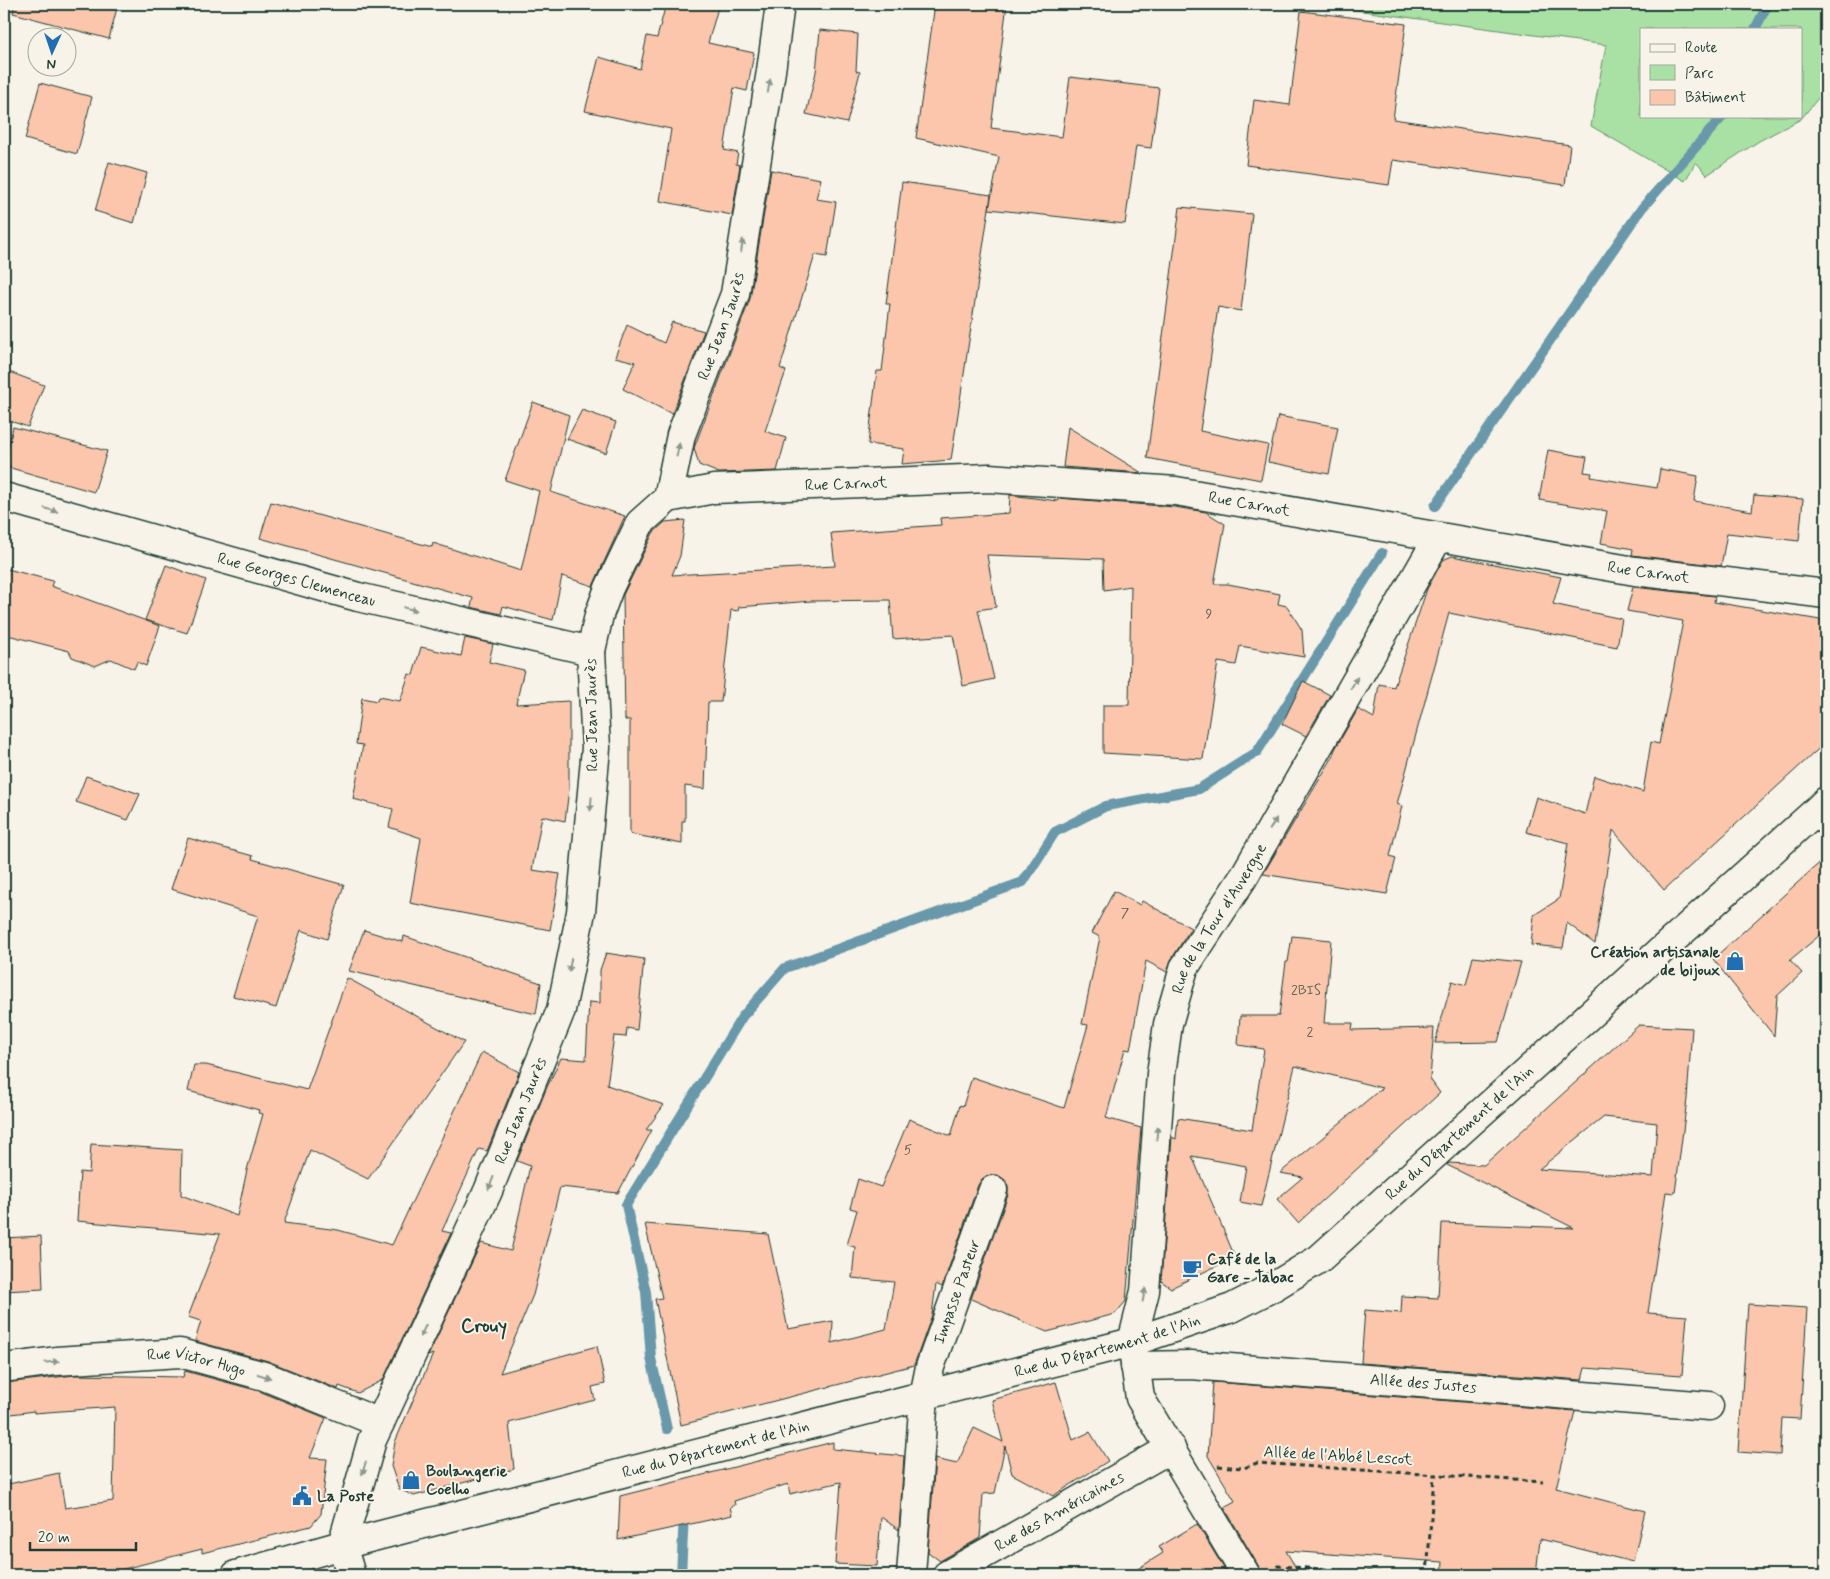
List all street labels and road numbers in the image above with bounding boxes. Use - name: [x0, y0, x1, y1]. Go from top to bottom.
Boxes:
- street label: Rue Jean Jaurès: [693, 271, 749, 383]
- street label: Rue Carnot: [804, 472, 888, 496]
- street label: Rue Carnot: [1207, 486, 1292, 521]
- street label: Rue Georges Clemenceau: [215, 547, 378, 611]
- street label: Rue Carnot: [1606, 556, 1691, 588]
- street label: Rue Jean Jaurès: [581, 658, 603, 772]
- street label: Rue de la Tour d'Auvergne: [1167, 839, 1271, 996]
- street label: Rue Jean Jaurès: [490, 1054, 551, 1167]
- street label: Rue du Département de l'Ain: [1381, 1060, 1538, 1205]
- street label: Impasse Pasteur: [928, 1236, 985, 1347]
- street label: Rue du Département de l'Ain: [1012, 1309, 1203, 1382]
- street label: Rue Victor Hugo: [146, 1342, 248, 1381]
- street label: Allée des Justes: [1369, 1369, 1478, 1398]
- street label: Rue du Département de l'Ain: [620, 1415, 812, 1483]
- street label: Allée de l'Abbé Lescot: [1263, 1442, 1414, 1470]
- street label: Rue des Américaines: [991, 1466, 1128, 1556]

